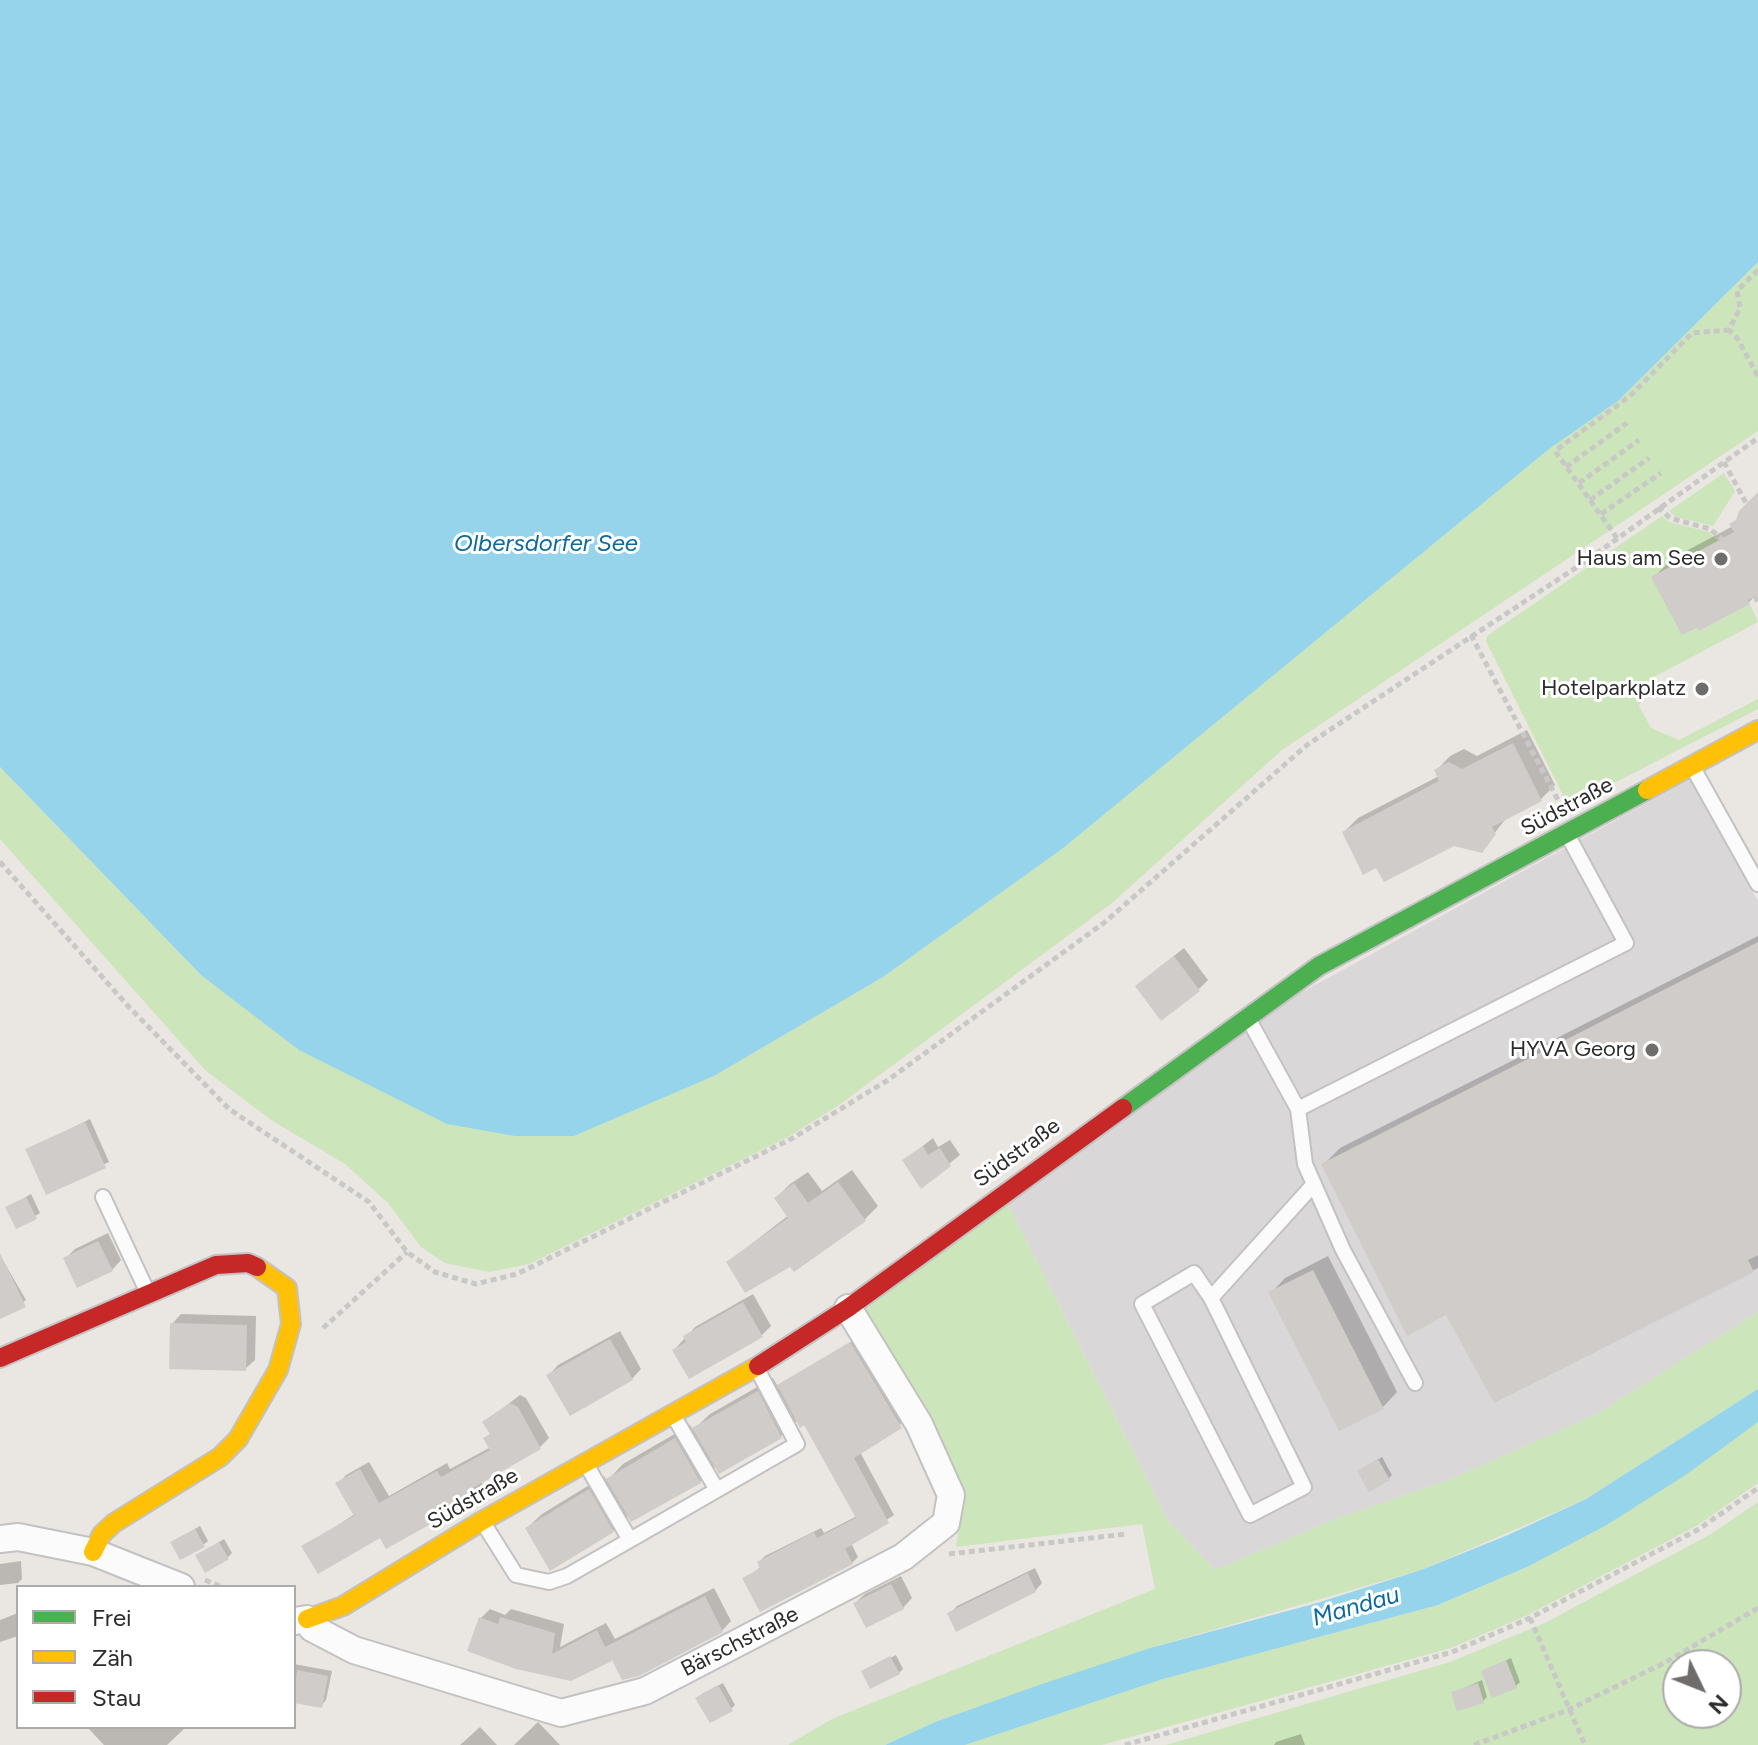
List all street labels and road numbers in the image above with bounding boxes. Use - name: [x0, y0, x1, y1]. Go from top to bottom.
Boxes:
- street label: Südstraße: [1517, 772, 1617, 842]
- street label: Südstraße: [969, 1113, 1065, 1193]
- street label: Südstraße: [423, 1462, 523, 1536]
- street label: Bärschstraße: [677, 1601, 803, 1683]

